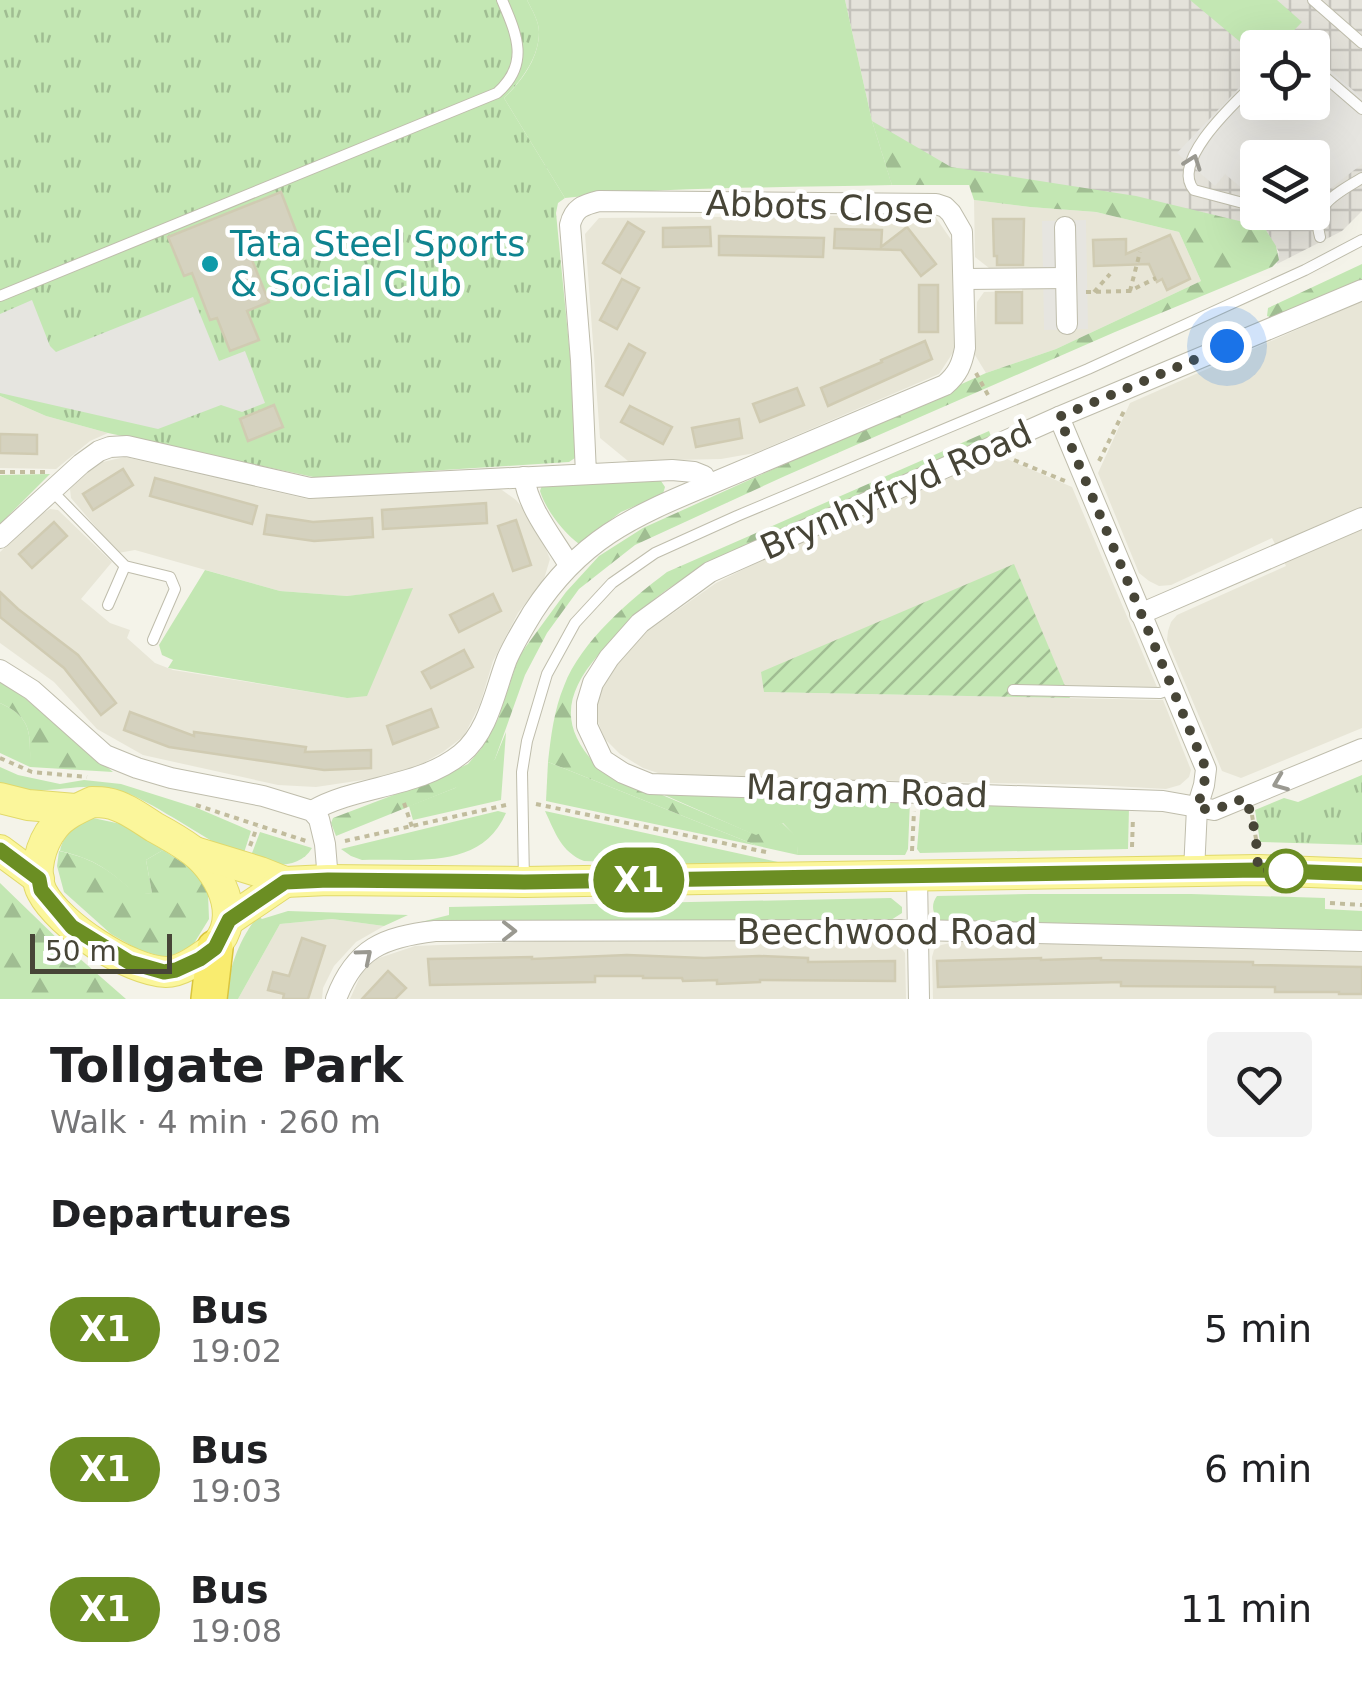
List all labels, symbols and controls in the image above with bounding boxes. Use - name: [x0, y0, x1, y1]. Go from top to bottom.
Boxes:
- map controls: [1240, 30, 1330, 230]
- button: locate: [1240, 30, 1330, 120]
- button: layers: [1240, 140, 1330, 230]
- one-way arrow: [1181, 154, 1201, 172]
- street label: Abbots Close: [705, 183, 935, 231]
- place label: Tata Steel Sports & Social Club: [229, 224, 525, 304]
- marker: Tata Steel Sports & Social Club: [199, 253, 221, 275]
- your location: [1202, 321, 1252, 371]
- street label: Brynhyfryd Road: [754, 412, 1038, 568]
- street label: Margam Road: [745, 767, 989, 815]
- one-way arrow: [1272, 772, 1290, 792]
- line badge: X1: [594, 848, 684, 912]
- unlabelled marker: [1265, 850, 1307, 892]
- text: X1: [613, 860, 665, 900]
- street label: Beechwood Road: [736, 912, 1038, 952]
- one-way arrow: [502, 920, 518, 942]
- scale bar: [30, 929, 172, 974]
- text: 50 m: [45, 935, 117, 968]
- one-way arrow: [353, 949, 371, 967]
- button: heart: [1207, 1032, 1312, 1137]
- text: Tollgate Park: [50, 1037, 403, 1093]
- text: Walk · 4 min · 260 m: [50, 1103, 381, 1141]
- text: Departures: [50, 1192, 291, 1236]
- text: Bus: [190, 1288, 269, 1332]
- text: 5 min: [1204, 1307, 1312, 1351]
- text: X1: [79, 1309, 131, 1349]
- text: 19:02: [190, 1332, 282, 1370]
- text: Bus: [190, 1428, 269, 1472]
- text: 6 min: [1204, 1447, 1312, 1491]
- text: X1: [79, 1449, 131, 1489]
- text: 19:03: [190, 1472, 282, 1510]
- text: Bus: [190, 1568, 269, 1612]
- text: 11 min: [1180, 1587, 1312, 1631]
- text: X1: [79, 1589, 131, 1629]
- text: 19:08: [190, 1612, 282, 1650]

